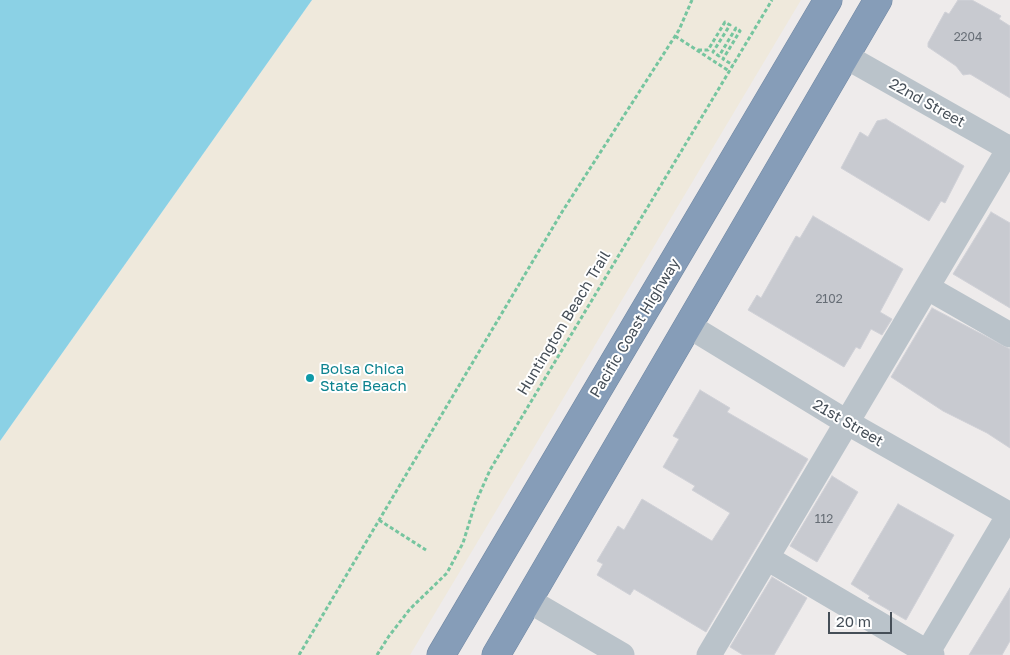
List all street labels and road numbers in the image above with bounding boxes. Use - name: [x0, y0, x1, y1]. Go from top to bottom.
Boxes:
- street label: 22nd Street: [886, 75, 968, 131]
- street label: Huntington Beach Trail: [514, 248, 614, 398]
- street label: Pacific Coast Highway: [586, 255, 684, 401]
- street label: 21st Street: [810, 396, 886, 450]

